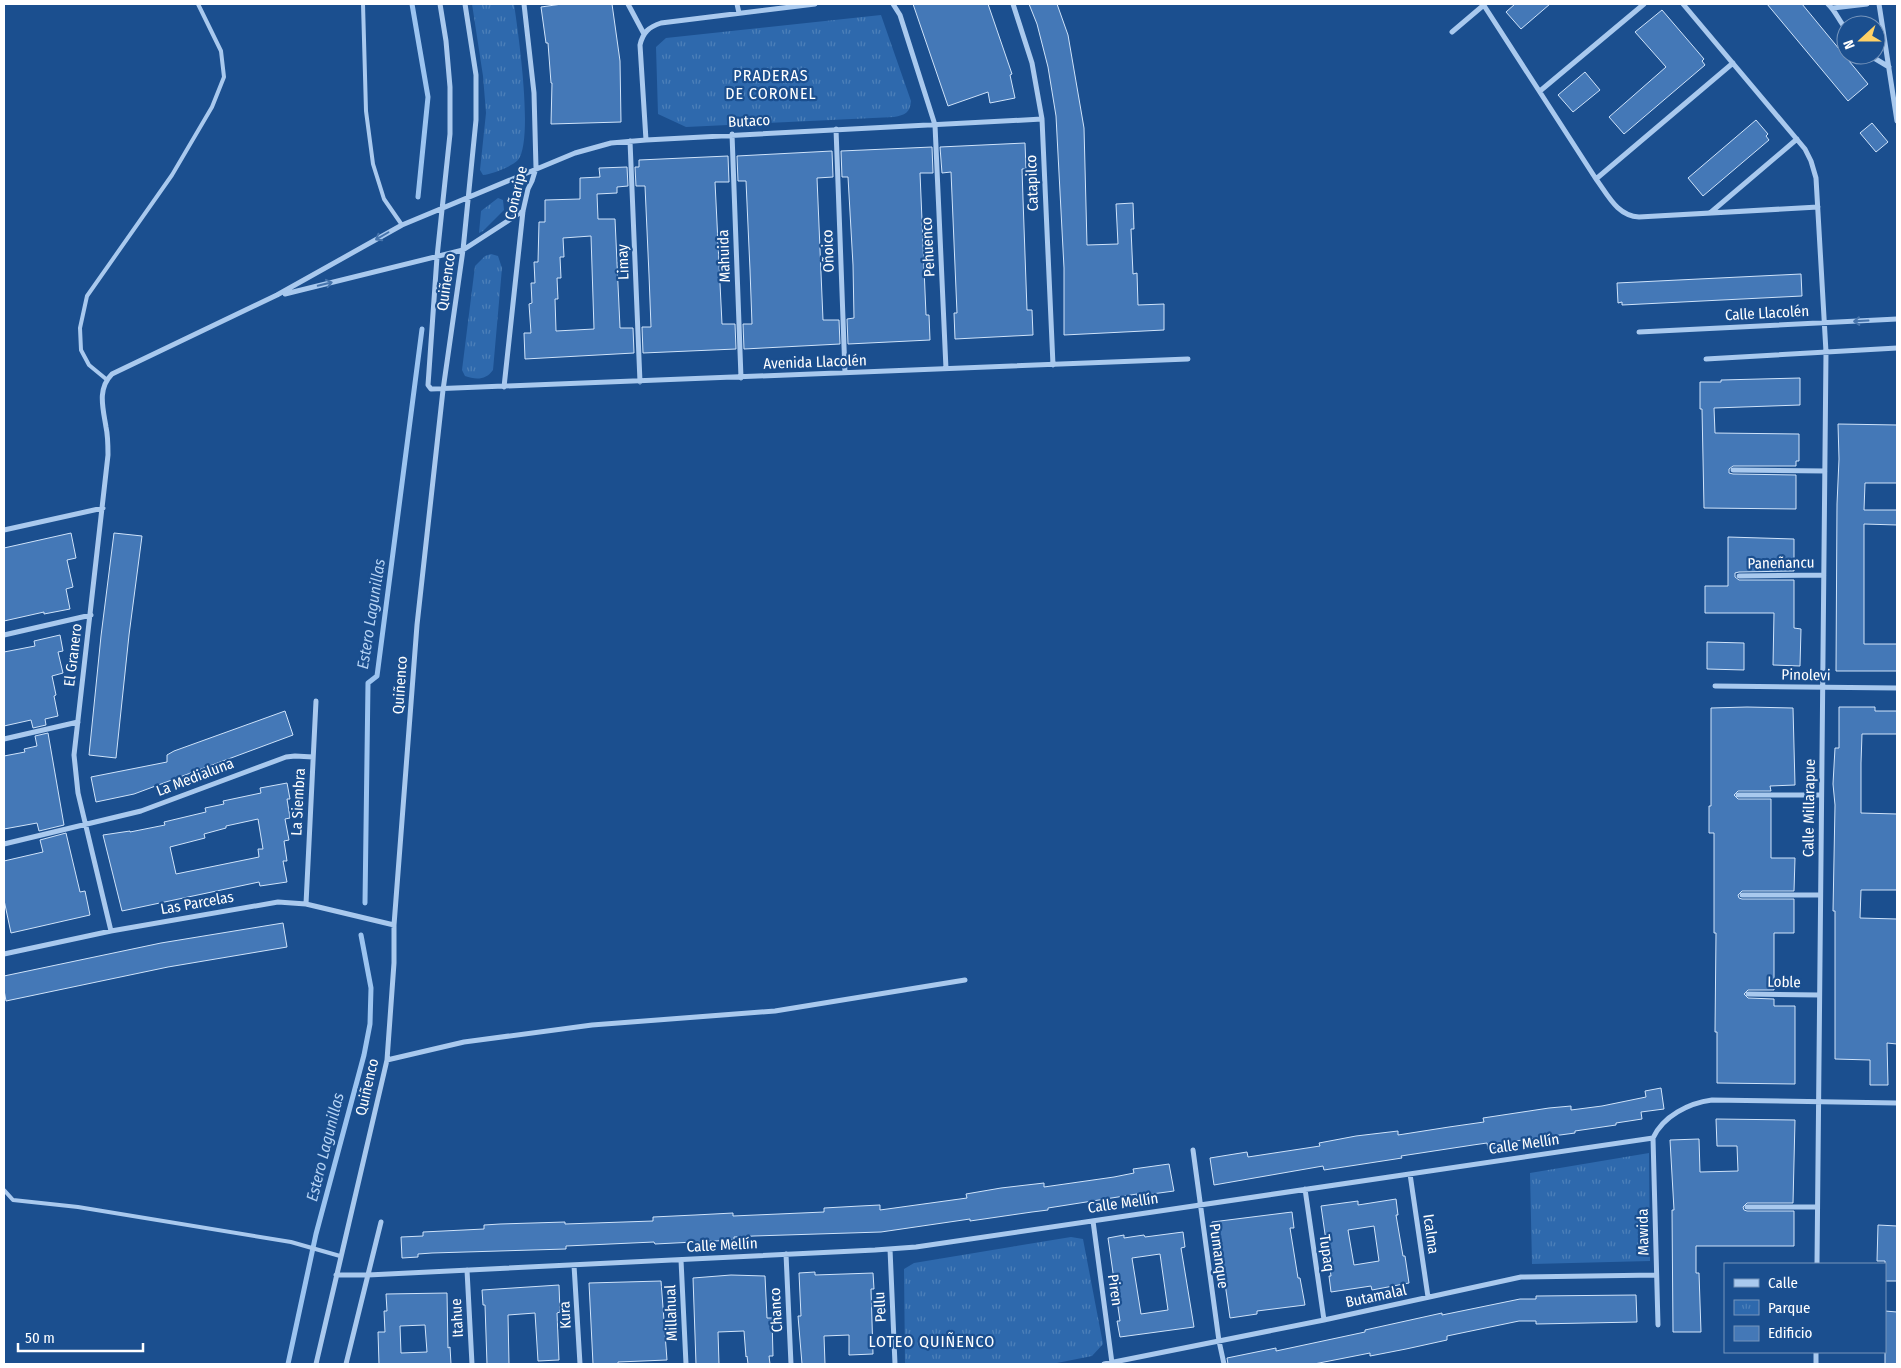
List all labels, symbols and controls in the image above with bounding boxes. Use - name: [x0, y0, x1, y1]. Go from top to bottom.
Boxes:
- north arrow: [1836, 15, 1886, 65]
- text: N: [1840, 38, 1859, 51]
- district label: PRADERAS DE CORONEL: [725, 66, 817, 103]
- street label: Butaco: [727, 111, 771, 131]
- street label: Catapilco: [1022, 154, 1042, 212]
- street label: Coñaripe: [501, 164, 531, 222]
- street label: Pehuenco: [917, 217, 939, 277]
- street label: Mahuida: [714, 229, 734, 283]
- street label: Oñoico: [818, 229, 838, 273]
- one-way arrow: [375, 231, 390, 241]
- street label: Limay: [613, 244, 633, 280]
- street label: Quiñenco: [433, 252, 459, 312]
- one-way arrow: [316, 279, 332, 288]
- street label: Calle Llacolén: [1724, 302, 1810, 324]
- one-way arrow: [1853, 316, 1869, 325]
- street label: Avenida Llacolén: [763, 351, 867, 373]
- street label: Paneñancu: [1747, 553, 1815, 573]
- water label: Estero Lagunillas: [353, 557, 389, 670]
- street label: El Granero: [60, 622, 86, 687]
- street label: Quiñenco: [389, 655, 411, 715]
- street label: Pinolevi: [1781, 666, 1831, 684]
- street label: La Medialuna: [154, 754, 236, 800]
- street label: Calle Millarapue: [1799, 759, 1819, 857]
- street label: La Siembra: [287, 768, 309, 836]
- street label: Las Parcelas: [159, 888, 235, 918]
- street label: Loble: [1767, 973, 1801, 991]
- street label: Quiñenco: [352, 1056, 382, 1117]
- water label: Estero Lagunillas: [302, 1090, 348, 1203]
- street label: Calle Mellín: [1488, 1130, 1560, 1158]
- street label: Calle Mellín: [1087, 1189, 1159, 1217]
- street label: Mawida: [1634, 1208, 1652, 1256]
- street label: Icalma: [1419, 1213, 1443, 1255]
- street label: Pumanque: [1206, 1222, 1232, 1290]
- street label: Tupaq: [1315, 1233, 1339, 1273]
- street label: Calle Mellín: [686, 1234, 758, 1256]
- legend: [1724, 1263, 1886, 1353]
- street label: Piren: [1104, 1273, 1126, 1307]
- text: Calle: [1768, 1274, 1798, 1292]
- street label: Butamalal: [1344, 1281, 1408, 1311]
- street label: Millahual: [661, 1284, 681, 1342]
- street label: Chanco: [766, 1287, 786, 1333]
- street label: Pellu: [870, 1291, 890, 1323]
- street label: Itahue: [447, 1298, 467, 1338]
- text: Parque: [1768, 1299, 1811, 1317]
- street label: Kura: [555, 1301, 575, 1329]
- scale bar: [18, 1320, 142, 1352]
- text: Edificio: [1768, 1324, 1813, 1342]
- text: 50 m: [25, 1329, 55, 1347]
- district label: LOTEO QUIÑENCO: [869, 1332, 995, 1351]

